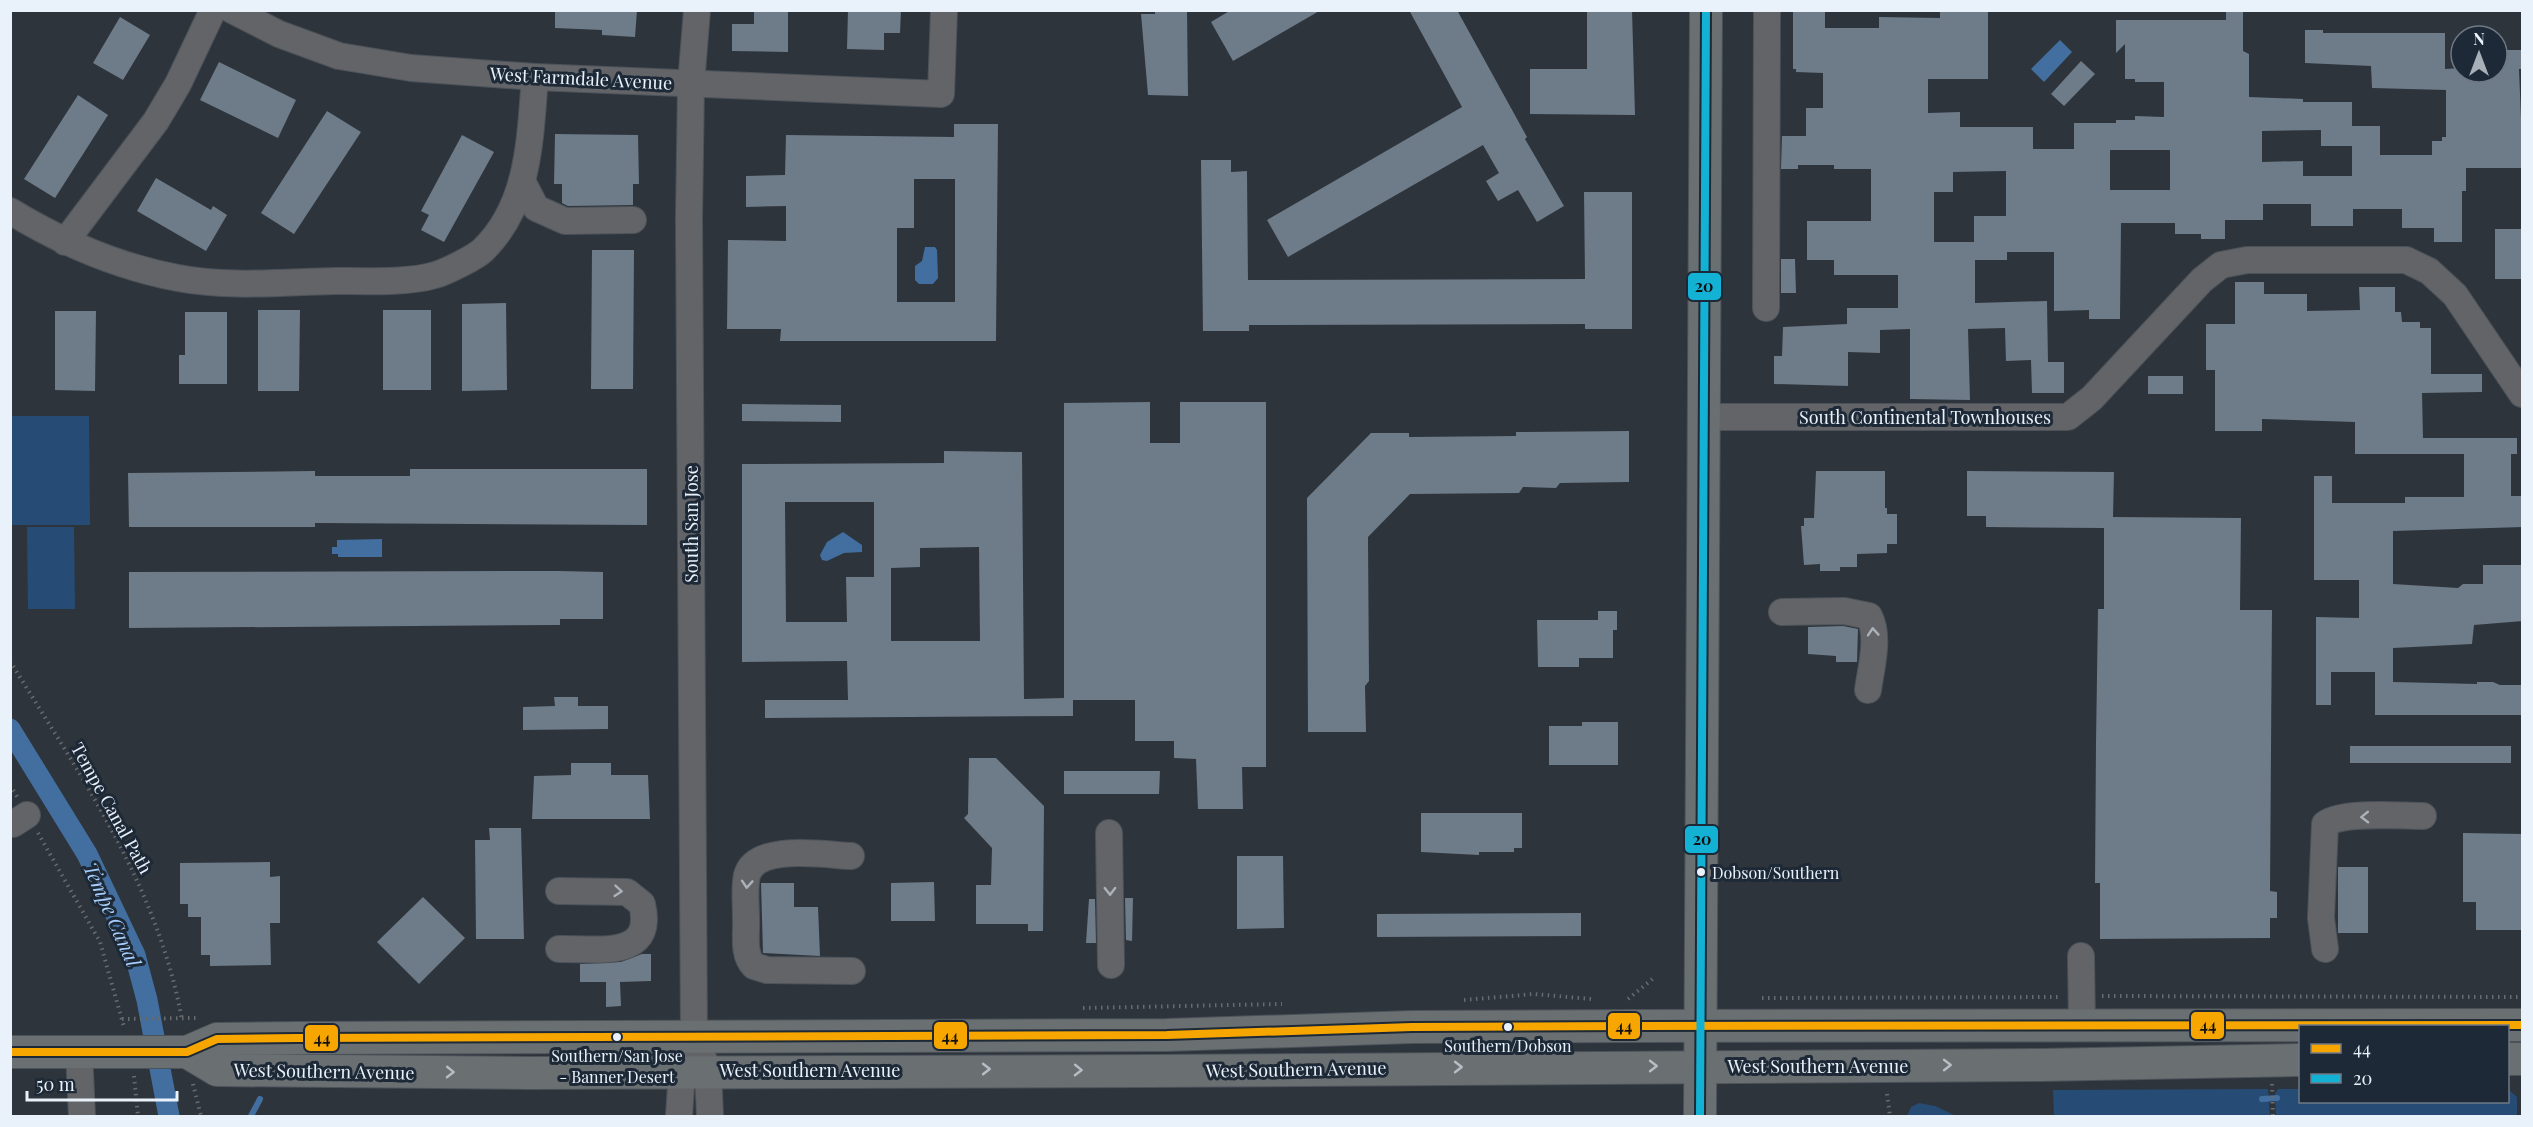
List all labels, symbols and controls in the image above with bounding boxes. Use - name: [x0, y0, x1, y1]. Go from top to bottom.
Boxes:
- north arrow: [2449, 24, 2509, 84]
- text: N: [2473, 28, 2485, 49]
- street label: West Farmdale Avenue: [488, 61, 673, 95]
- line badge: 20: [1687, 272, 1722, 301]
- text: 20: [1695, 275, 1713, 296]
- street label: South Continental Townhouses: [1799, 405, 2051, 429]
- street label: South San Jose: [679, 465, 703, 583]
- one-way arrow: [1866, 627, 1879, 636]
- street label: Tempe Canal Path: [66, 738, 158, 878]
- one-way arrow: [2360, 811, 2369, 823]
- line badge: 20: [1684, 825, 1719, 854]
- text: 20: [1693, 828, 1711, 849]
- water label: Tempe Canal: [78, 858, 149, 972]
- place label: Dobson/Southern: [1712, 862, 1840, 883]
- marker: Dobson/Southern: [1695, 866, 1707, 878]
- one-way arrow: [740, 879, 753, 888]
- one-way arrow: [613, 884, 622, 897]
- one-way arrow: [1104, 887, 1116, 896]
- line badge: 44: [2190, 1011, 2225, 1040]
- line badge: 44: [1607, 1012, 1641, 1040]
- text: 44: [2200, 1014, 2216, 1035]
- text: 44: [1616, 1015, 1632, 1036]
- line badge: 44: [933, 1021, 968, 1050]
- marker: Southern/Dobson: [1502, 1021, 1514, 1033]
- line badge: 44: [304, 1024, 339, 1052]
- text: 44: [942, 1025, 958, 1046]
- legend: [2299, 1025, 2509, 1103]
- text: 44: [314, 1027, 330, 1048]
- marker: Southern/San Jose - Banner Desert: [611, 1031, 623, 1043]
- place label: Southern/Dobson: [1444, 1035, 1572, 1056]
- text: 44: [2353, 1036, 2371, 1060]
- place label: Southern/San Jose - Banner Desert: [551, 1045, 683, 1087]
- street label: West Southern Avenue: [1727, 1054, 1908, 1078]
- street label: West Southern Avenue: [1204, 1055, 1387, 1083]
- street label: West Southern Avenue: [232, 1057, 415, 1085]
- street label: West Southern Avenue: [719, 1058, 900, 1082]
- one-way arrow: [1943, 1059, 1952, 1071]
- one-way arrow: [1649, 1060, 1658, 1073]
- one-way arrow: [1454, 1061, 1463, 1073]
- one-way arrow: [981, 1063, 990, 1075]
- scale bar: [27, 1064, 177, 1102]
- one-way arrow: [1073, 1064, 1082, 1076]
- one-way arrow: [446, 1066, 455, 1078]
- text: 20: [2353, 1066, 2372, 1090]
- text: 50 m: [36, 1072, 75, 1096]

